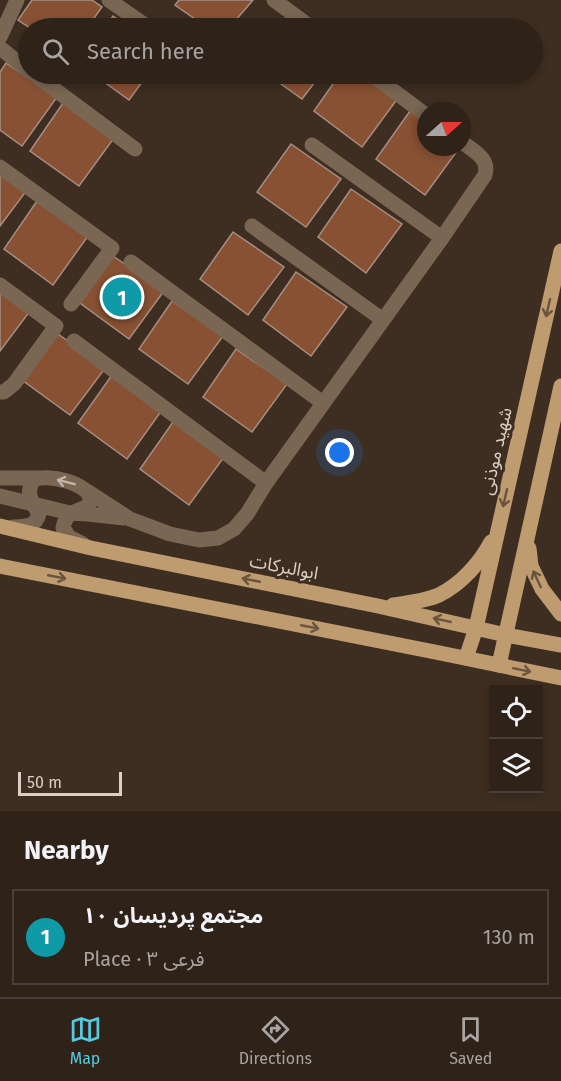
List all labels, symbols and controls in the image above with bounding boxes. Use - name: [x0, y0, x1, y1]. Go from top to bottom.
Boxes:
- search box: [18, 18, 543, 84]
- icon: search: [39, 35, 72, 68]
- text: Search here: [87, 38, 205, 65]
- north arrow: [417, 102, 471, 156]
- pin: 1: [102, 274, 142, 320]
- one-way arrow: [542, 298, 553, 317]
- street label: شهید موذنی: [475, 405, 517, 497]
- your location: [325, 438, 354, 467]
- one-way arrow: [57, 476, 76, 488]
- one-way arrow: [499, 488, 511, 507]
- street label: ابوالبرکات: [248, 550, 320, 584]
- one-way arrow: [531, 571, 543, 589]
- one-way arrow: [47, 572, 67, 583]
- one-way arrow: [242, 574, 261, 586]
- one-way arrow: [433, 614, 452, 626]
- one-way arrow: [300, 622, 320, 633]
- one-way arrow: [512, 665, 531, 676]
- map controls: [489, 685, 543, 793]
- button: locate: [489, 685, 543, 739]
- button: layers: [489, 739, 543, 793]
- scale bar: [18, 769, 122, 796]
- text: 50 m: [27, 773, 62, 792]
- text: Nearby: [24, 835, 109, 866]
- text: مجتمع پردیسان ۱۰: [83, 902, 263, 929]
- text: 1: [41, 925, 50, 949]
- text: 130 m: [483, 925, 535, 949]
- text: Place · فرعی ۳: [83, 947, 204, 971]
- tab: Map: [69, 1013, 102, 1068]
- tab: Directions: [239, 1013, 312, 1068]
- tab: Saved: [449, 1013, 492, 1068]

